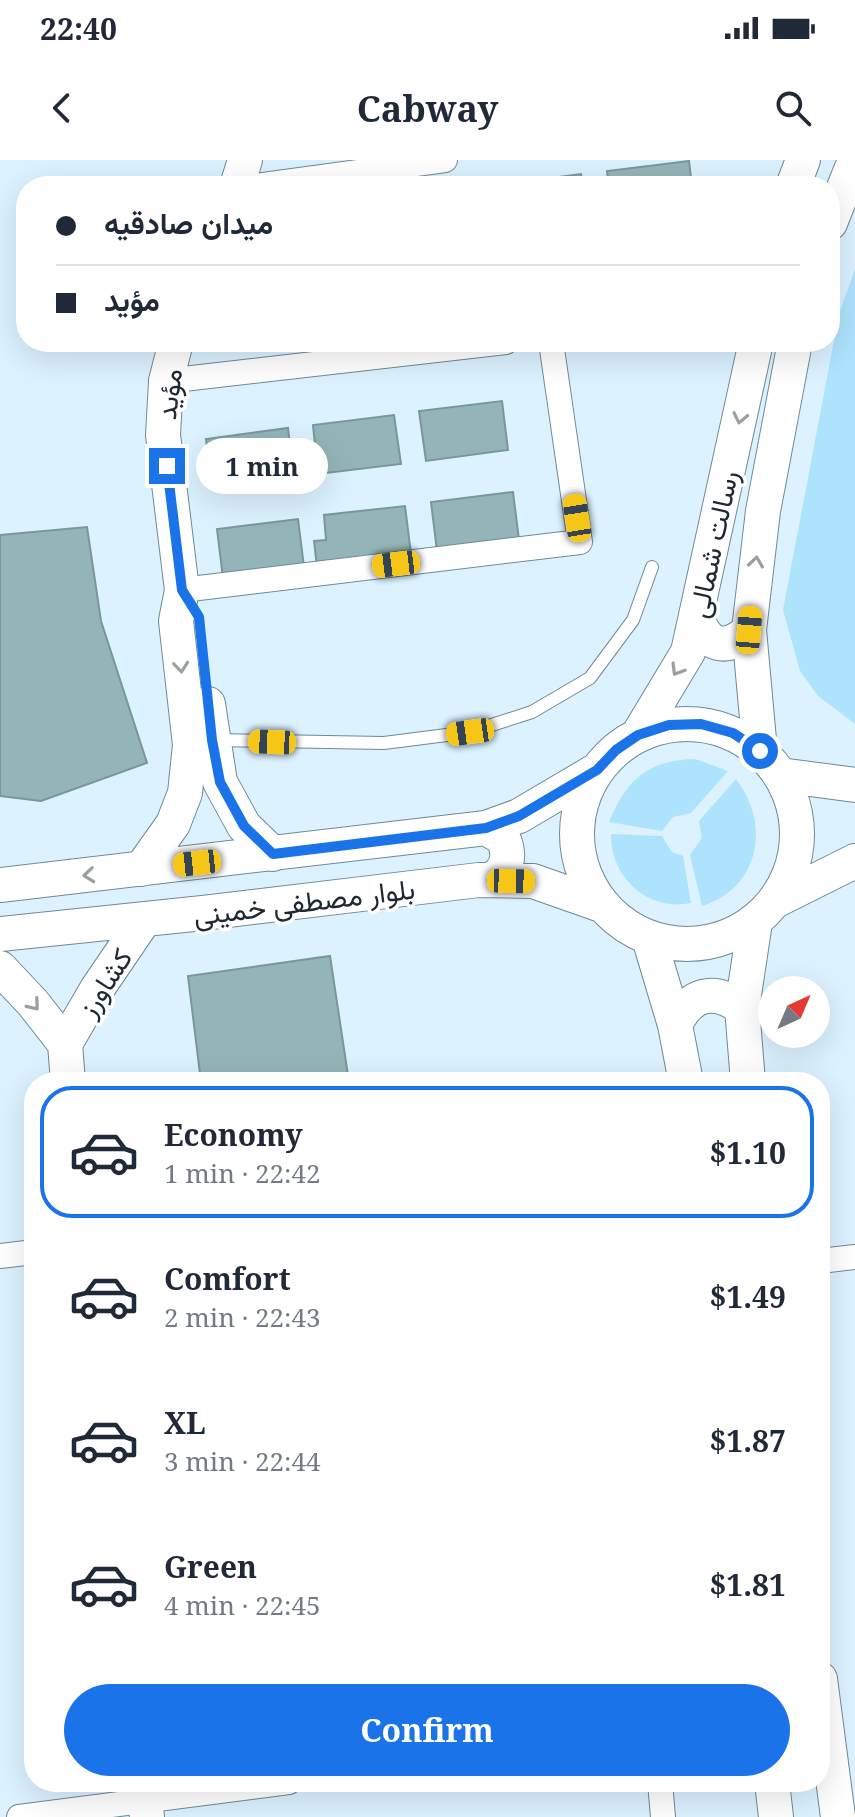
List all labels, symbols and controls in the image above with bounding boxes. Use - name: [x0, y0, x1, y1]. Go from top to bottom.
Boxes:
- text: 22:40: [40, 8, 117, 49]
- text: Cabway: [357, 84, 498, 133]
- icon: back: [40, 86, 84, 130]
- icon: search: [771, 86, 815, 130]
- text: میدان صادقیه: [104, 202, 273, 243]
- text: مؤید: [104, 279, 160, 320]
- street label: مؤید: [146, 366, 190, 422]
- one-way arrow: [732, 411, 749, 425]
- callout: 1 min: [195, 438, 327, 494]
- route end: [149, 448, 185, 484]
- text: 1 min: [225, 448, 299, 484]
- street label: رسالت شمالی: [678, 467, 746, 621]
- car: [561, 492, 593, 544]
- car: [371, 549, 421, 579]
- one-way arrow: [747, 555, 764, 568]
- car: [735, 605, 763, 655]
- one-way arrow: [172, 660, 189, 674]
- one-way arrow: [672, 661, 687, 676]
- car: [445, 717, 495, 747]
- car: [248, 729, 296, 755]
- route start: [742, 733, 778, 769]
- car: [172, 849, 222, 877]
- one-way arrow: [82, 867, 95, 884]
- street label: بلوار مصطفی خمینی: [191, 869, 417, 933]
- car: [487, 869, 535, 893]
- street label: کشاورز: [67, 940, 140, 1024]
- north arrow: [758, 976, 830, 1048]
- map controls: [758, 976, 830, 1048]
- one-way arrow: [24, 995, 39, 1010]
- text: Economy: [164, 1114, 303, 1155]
- icon: car: [68, 1116, 140, 1188]
- text: $1.10: [709, 1132, 786, 1173]
- text: 1 min · 22:42: [164, 1155, 321, 1191]
- text: Comfort: [164, 1258, 291, 1299]
- icon: car: [68, 1260, 140, 1332]
- text: $1.49: [709, 1276, 786, 1317]
- text: 2 min · 22:43: [164, 1299, 321, 1335]
- text: XL: [164, 1402, 206, 1443]
- icon: car: [68, 1404, 140, 1476]
- text: $1.87: [709, 1420, 786, 1461]
- text: 3 min · 22:44: [164, 1443, 321, 1479]
- text: Green: [164, 1546, 257, 1587]
- icon: car: [68, 1548, 140, 1620]
- text: $1.81: [709, 1564, 786, 1605]
- text: 4 min · 22:45: [164, 1587, 321, 1623]
- button: Confirm: [64, 1684, 790, 1776]

